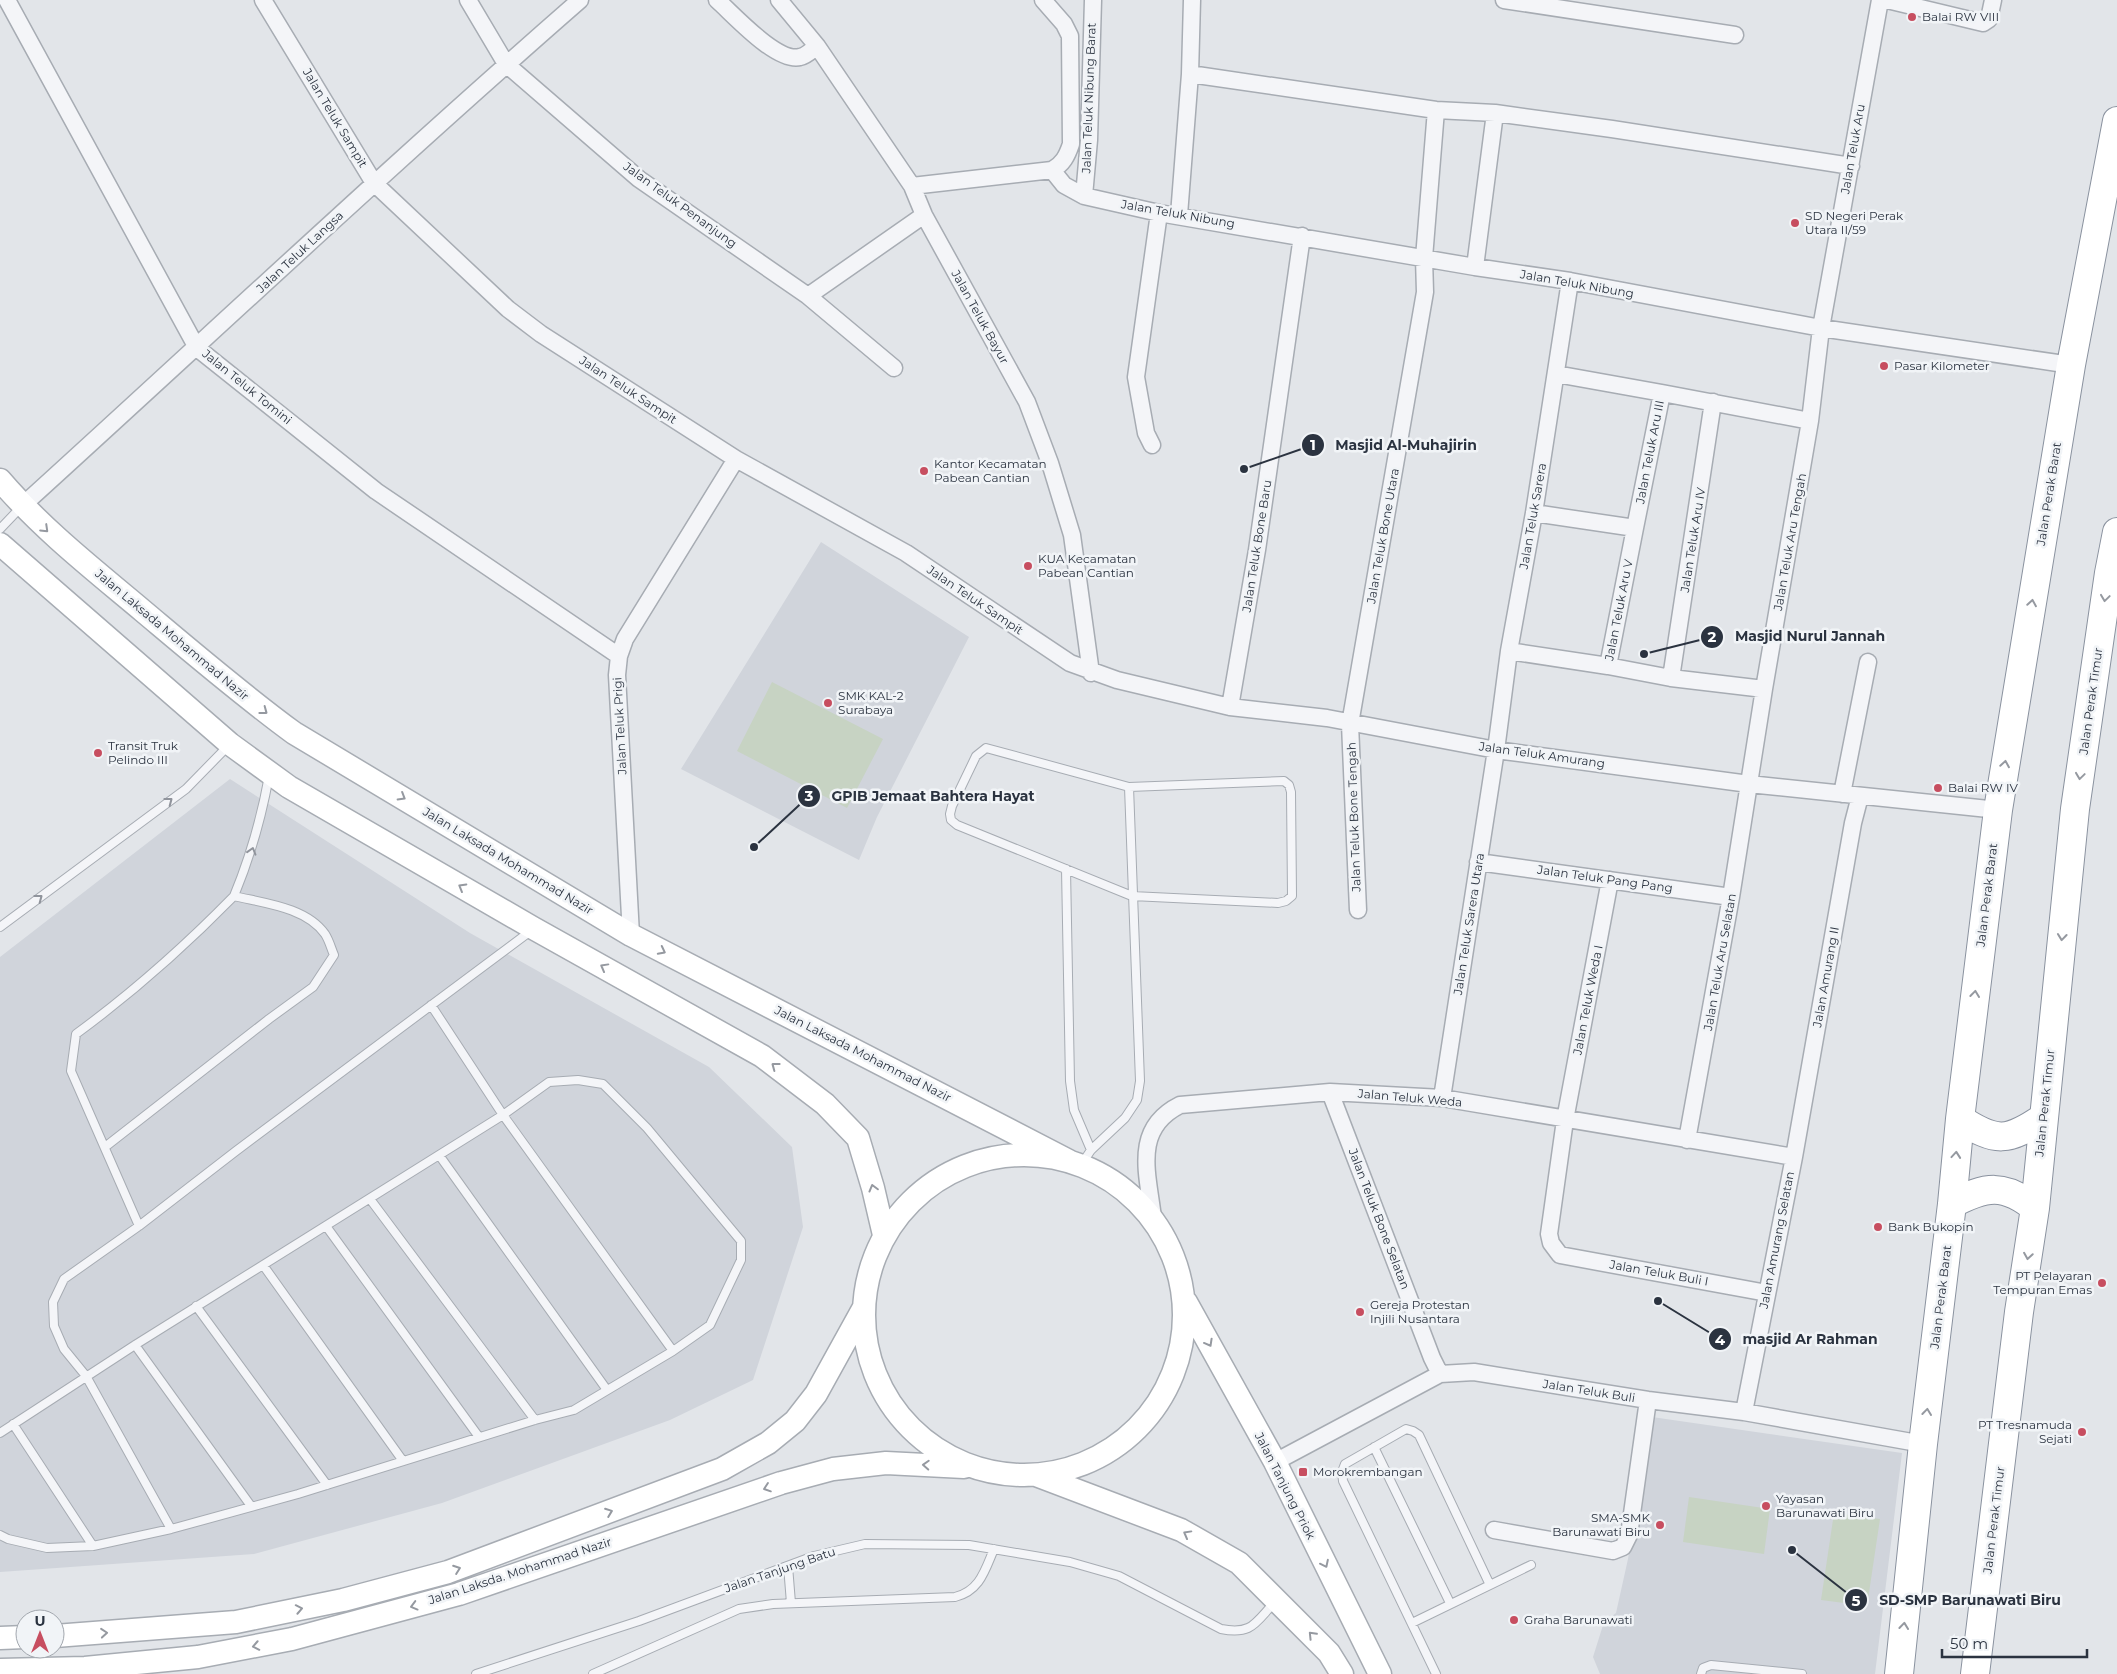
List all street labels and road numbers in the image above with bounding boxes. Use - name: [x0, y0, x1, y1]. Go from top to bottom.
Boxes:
- street label: Jalan Teluk Nibung Barat: [1078, 22, 1099, 175]
- street label: Jalan Teluk Sampit: [299, 65, 371, 170]
- street label: Jalan Teluk Aru: [1837, 103, 1868, 196]
- street label: Jalan Teluk Penanjung: [620, 158, 740, 251]
- street label: Jalan Teluk Nibung: [1119, 196, 1236, 231]
- street label: Jalan Teluk Langsa: [252, 208, 346, 296]
- street label: Jalan Teluk Bayur: [948, 266, 1013, 366]
- street label: Jalan Teluk Nibung: [1518, 266, 1635, 301]
- street label: Jalan Teluk Tomini: [199, 345, 295, 427]
- street label: Jalan Teluk Sampit: [576, 352, 680, 427]
- street label: Jalan Teluk Aru III: [1632, 399, 1667, 506]
- street label: Jalan Perak Barat: [2033, 441, 2064, 548]
- street label: Jalan Teluk Sarera: [1516, 462, 1549, 571]
- street label: Jalan Teluk Bone Utara: [1363, 467, 1402, 606]
- street label: Jalan Teluk Aru Tengah: [1770, 472, 1809, 613]
- street label: Jalan Teluk Bone Baru: [1238, 479, 1274, 614]
- street label: Jalan Teluk Aru IV: [1677, 486, 1708, 595]
- street label: Jalan Teluk Aru V: [1601, 557, 1636, 663]
- street label: Jalan Teluk Sampit: [923, 561, 1026, 637]
- street label: Jalan Laksada Mohammad Nazir: [92, 565, 252, 704]
- street label: Jalan Perak Timur: [2075, 646, 2105, 756]
- street label: Jalan Teluk Prigi: [609, 677, 630, 776]
- street label: Jalan Teluk Amurang: [1477, 738, 1606, 771]
- street label: Jalan Teluk Bone Tengah: [1343, 742, 1364, 893]
- street label: Jalan Laksada Mohammad Nazir: [419, 803, 596, 918]
- street label: Jalan Perak Barat: [1973, 842, 2000, 949]
- street label: Jalan Teluk Sarera Utara: [1450, 852, 1487, 997]
- street label: Jalan Teluk Pang Pang: [1535, 861, 1674, 895]
- street label: Jalan Teluk Aru Selatan: [1700, 892, 1739, 1033]
- street label: Jalan Amurang II: [1809, 925, 1842, 1030]
- street label: Jalan Teluk Weda I: [1569, 944, 1606, 1057]
- street label: Jalan Laksada Mohammad Nazir: [772, 1002, 954, 1105]
- street label: Jalan Perak Timur: [2031, 1048, 2058, 1158]
- street label: Jalan Teluk Weda: [1356, 1085, 1463, 1110]
- street label: Jalan Teluk Bone Selatan: [1345, 1145, 1413, 1291]
- street label: Jalan Amurang Selatan: [1756, 1170, 1797, 1311]
- street label: Jalan Perak Barat: [1927, 1244, 1954, 1351]
- street label: Jalan Teluk Buli I: [1608, 1256, 1710, 1289]
- street label: Jalan Teluk Buli: [1541, 1376, 1636, 1405]
- street label: Jalan Tanjung Priok: [1251, 1429, 1319, 1543]
- street label: Jalan Perak Timur: [1979, 1465, 2008, 1575]
- street label: Jalan Laksda. Mohammad Nazir: [425, 1534, 613, 1608]
- street label: Jalan Tanjung Batu: [721, 1544, 837, 1596]

